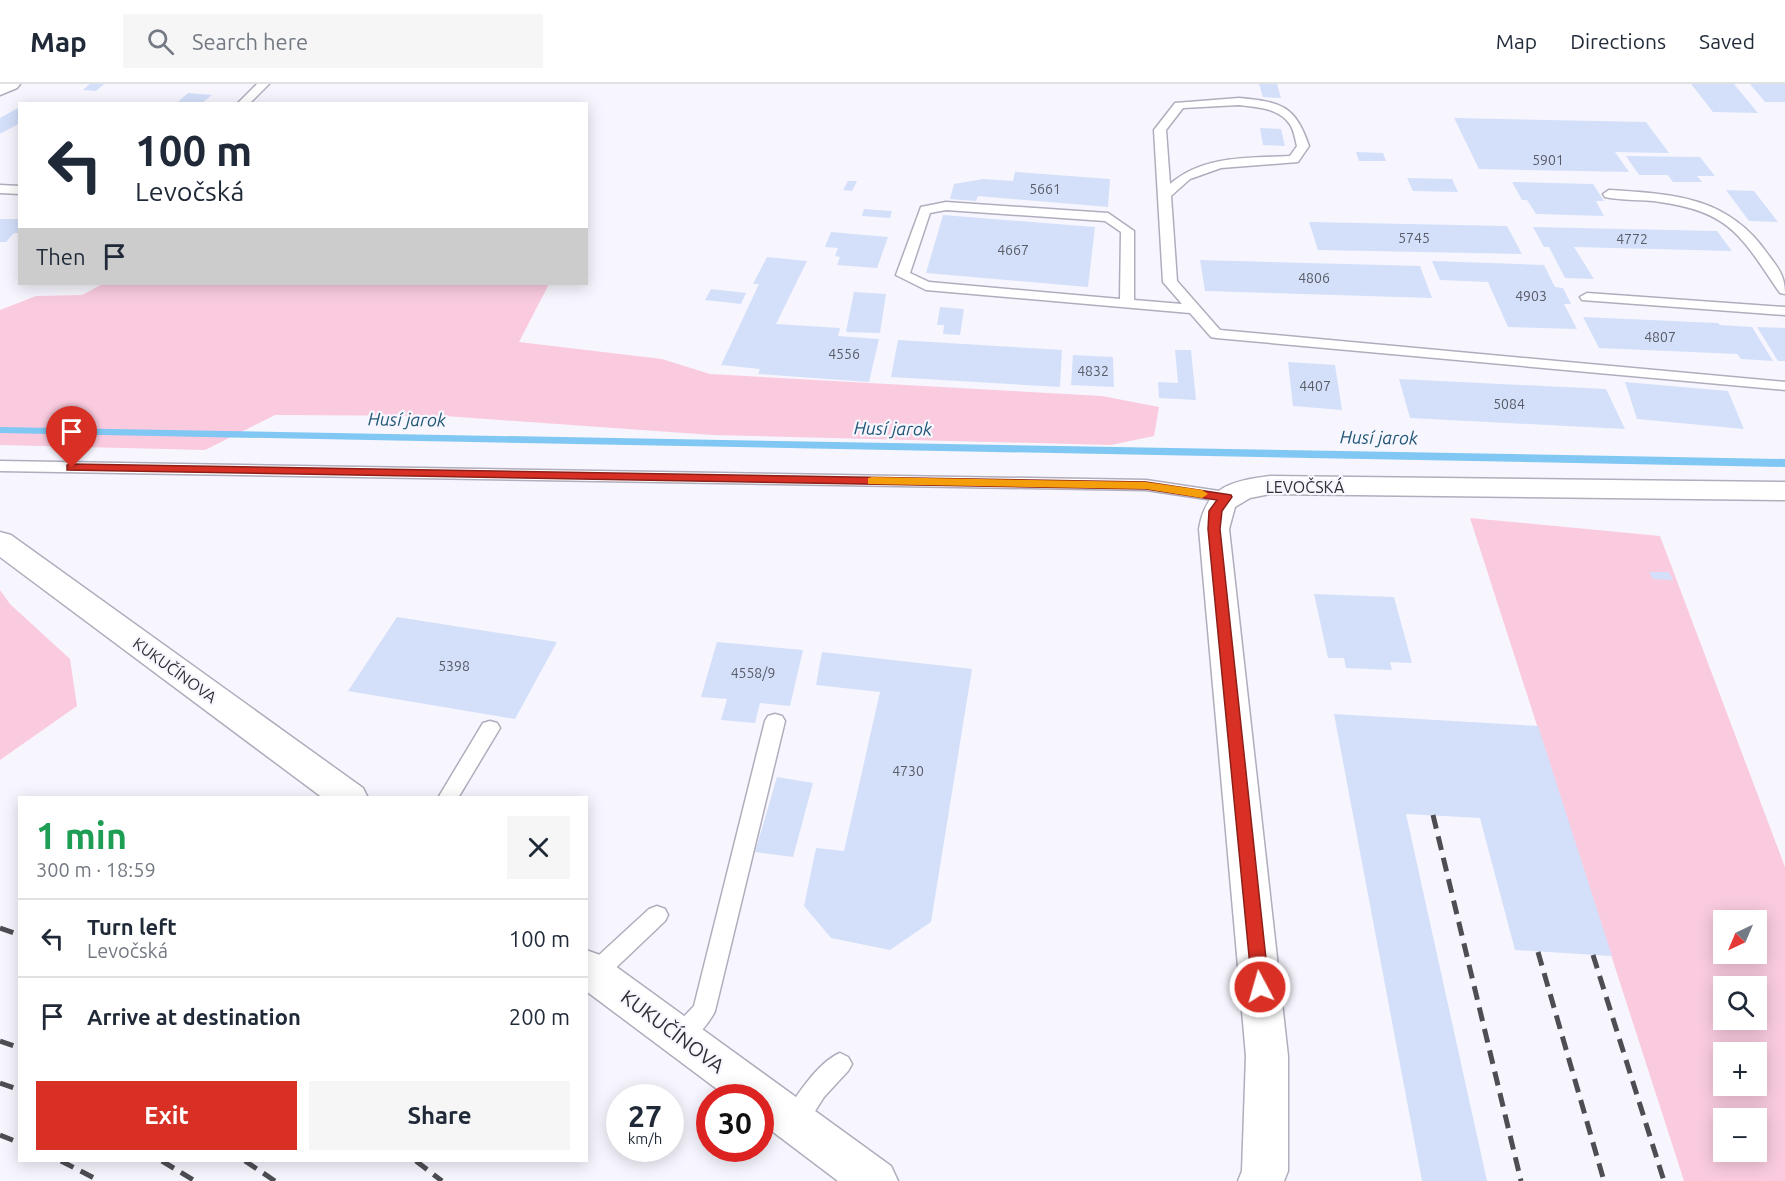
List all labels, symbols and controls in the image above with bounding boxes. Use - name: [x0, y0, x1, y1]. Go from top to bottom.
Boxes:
- search box: [123, 14, 543, 68]
- icon: search: [144, 25, 177, 58]
- text: Map: [30, 26, 87, 57]
- text: Search here: [192, 29, 308, 54]
- text: Map: [1496, 29, 1537, 53]
- text: Directions: [1570, 29, 1666, 53]
- text: Saved: [1699, 29, 1755, 53]
- icon: left: [36, 126, 114, 204]
- text: 100 m: [135, 127, 252, 174]
- house number: 5901: [1532, 152, 1564, 168]
- text: Levočská: [135, 176, 244, 206]
- house number: 5661: [1029, 181, 1061, 197]
- house number: 5745: [1398, 230, 1430, 246]
- house number: 4772: [1616, 231, 1648, 247]
- icon: arrive: [98, 240, 131, 273]
- house number: 4667: [997, 242, 1029, 258]
- text: Then: [36, 244, 86, 269]
- house number: 4806: [1298, 270, 1330, 286]
- house number: 4903: [1515, 288, 1547, 304]
- house number: 4807: [1644, 329, 1676, 345]
- house number: 4556: [828, 346, 860, 362]
- house number: 4832: [1077, 363, 1109, 379]
- house number: 4407: [1299, 378, 1331, 394]
- house number: 5084: [1493, 396, 1525, 412]
- pin: [46, 406, 97, 468]
- water label: Husí jarok: [368, 408, 447, 430]
- icon: arrive: [55, 415, 88, 448]
- water label: Husí jarok: [854, 417, 933, 439]
- water label: Husí jarok: [1340, 426, 1419, 448]
- street label: LEVOČSKÁ: [1266, 476, 1345, 496]
- street label: KUKUČÍNOVA: [130, 632, 222, 707]
- house number: 5398: [438, 658, 470, 674]
- house number: 4558/9: [731, 665, 775, 681]
- house number: 4730: [892, 763, 924, 779]
- text: 1 min: [36, 815, 127, 856]
- button: close: [507, 816, 570, 879]
- text: 300 m · 18:59: [36, 858, 156, 881]
- north arrow: [1713, 910, 1767, 964]
- map controls: [1713, 910, 1767, 1162]
- text: Turn left: [87, 914, 177, 939]
- icon: left: [36, 922, 69, 955]
- text: 100 m: [509, 926, 570, 951]
- text: Levočská: [87, 939, 168, 962]
- position arrow: [1228, 955, 1292, 1019]
- button: search: [1713, 976, 1767, 1030]
- street label: KUKUČÍNOVA: [617, 985, 729, 1077]
- icon: arrive: [36, 1000, 69, 1033]
- text: Arrive at destination: [87, 1004, 301, 1029]
- text: 200 m: [509, 1004, 570, 1029]
- button: +: [1713, 1042, 1767, 1096]
- button: Exit: [36, 1081, 297, 1150]
- button: Share: [309, 1081, 570, 1150]
- speed limit sign: 30: [696, 1084, 774, 1162]
- text: 27: [628, 1099, 662, 1133]
- button: −: [1713, 1108, 1767, 1162]
- text: km/h: [628, 1130, 662, 1147]

